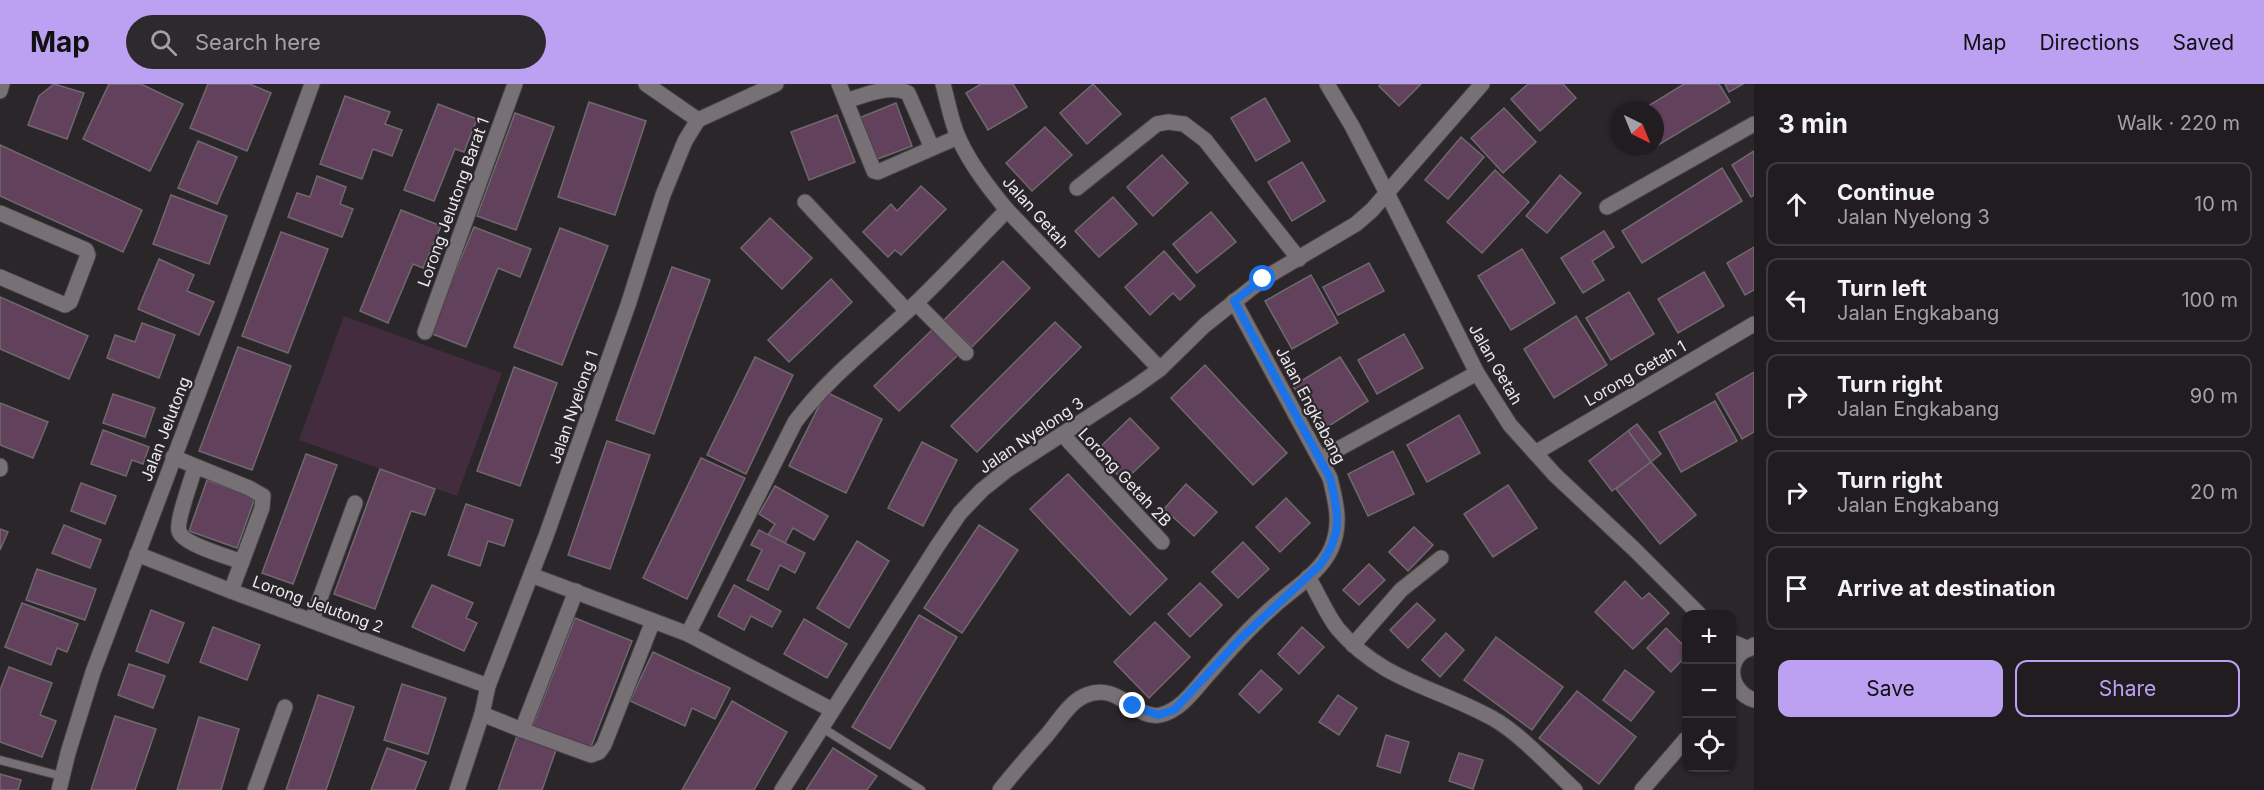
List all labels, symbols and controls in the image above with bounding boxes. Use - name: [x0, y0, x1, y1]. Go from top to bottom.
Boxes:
- search box: [126, 15, 546, 69]
- text: Map: [30, 25, 90, 59]
- icon: search: [147, 26, 180, 59]
- text: Search here: [195, 29, 321, 55]
- text: Map: [1963, 30, 2006, 55]
- text: Directions: [2039, 30, 2140, 55]
- text: Saved: [2173, 30, 2234, 55]
- north arrow: [1610, 102, 1664, 156]
- text: 3 min: [1778, 108, 1848, 139]
- text: Walk · 220 m: [2117, 111, 2240, 135]
- street label: Lorong Jelutong Barat 1: [413, 115, 493, 289]
- street label: Jalan Getah: [998, 172, 1074, 252]
- text: Continue: [1837, 179, 1935, 205]
- icon: ahead: [1780, 188, 1813, 221]
- text: 10 m: [2194, 192, 2238, 216]
- text: Jalan Nyelong 3: [1837, 205, 1990, 229]
- route start: [1249, 265, 1275, 291]
- text: Turn left: [1837, 275, 1927, 301]
- icon: left: [1780, 284, 1813, 317]
- text: 100 m: [2181, 288, 2238, 312]
- text: Jalan Engkabang: [1837, 301, 1999, 325]
- street label: Jalan Getah: [1465, 320, 1527, 408]
- street label: Lorong Getah 1: [1581, 336, 1689, 410]
- street label: Jalan Engkabang: [1272, 343, 1350, 467]
- street label: Jalan Nyelong 1: [544, 348, 602, 466]
- text: Turn right: [1837, 371, 1943, 397]
- street label: Jalan Jelutong: [136, 374, 194, 484]
- icon: right: [1780, 380, 1813, 413]
- text: 90 m: [2190, 384, 2238, 408]
- street label: Jalan Nyelong 3: [975, 393, 1087, 477]
- text: Jalan Engkabang: [1837, 397, 1999, 421]
- street label: Lorong Getah 2B: [1074, 424, 1176, 530]
- text: Turn right: [1837, 467, 1943, 493]
- icon: right: [1780, 476, 1813, 509]
- text: 20 m: [2190, 480, 2238, 504]
- text: Jalan Engkabang: [1837, 493, 1999, 517]
- street label: Lorong Jelutong 2: [250, 571, 386, 637]
- icon: arrive: [1780, 572, 1813, 605]
- text: Arrive at destination: [1837, 575, 2056, 601]
- map controls: [1682, 610, 1736, 772]
- button: +: [1682, 610, 1736, 664]
- button: Save: [1778, 660, 2003, 717]
- button: Share: [2015, 660, 2240, 717]
- button: −: [1682, 664, 1736, 718]
- route end: [1119, 692, 1145, 718]
- button: locate: [1682, 718, 1736, 772]

